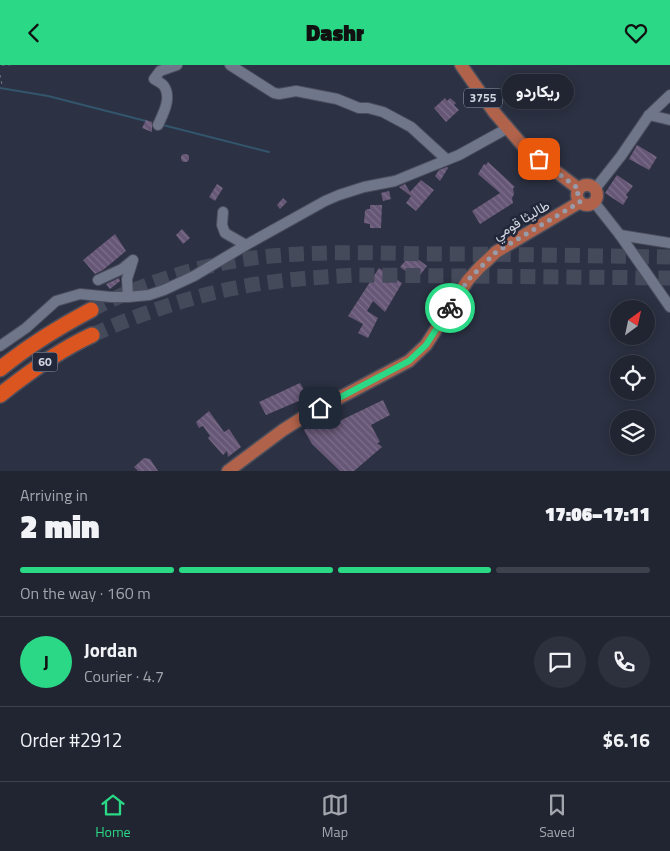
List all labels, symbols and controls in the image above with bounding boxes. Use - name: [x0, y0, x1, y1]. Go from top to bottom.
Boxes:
- text: Dashr: [306, 16, 364, 50]
- icon: back: [20, 19, 48, 47]
- icon: heart: [622, 19, 650, 47]
- callout: ريكاردو: [503, 74, 575, 109]
- text: ريكاردو: [516, 79, 560, 103]
- road number: 3755: [464, 88, 502, 107]
- pin: [518, 138, 560, 180]
- icon: bag: [525, 145, 553, 173]
- street label: طاليثا قومي: [488, 194, 554, 247]
- courier: [425, 283, 475, 333]
- icon: bike: [436, 294, 464, 322]
- north arrow: [610, 300, 655, 345]
- map controls: [610, 300, 655, 455]
- road number: 60: [32, 353, 58, 371]
- button: locate: [610, 355, 655, 400]
- pin: [299, 387, 341, 429]
- icon: home: [306, 394, 334, 422]
- button: layers: [610, 410, 655, 455]
- text: Arriving in: [20, 483, 88, 507]
- text: 17:06–17:11: [545, 499, 650, 528]
- text: 2 min: [20, 502, 100, 550]
- text: On the way · 160 m: [20, 581, 151, 605]
- text: Jordan: [84, 635, 137, 664]
- button: chat: [534, 636, 586, 688]
- button: phone: [598, 636, 650, 688]
- text: J: [43, 647, 49, 676]
- text: Courier · 4.7: [84, 664, 164, 688]
- text: Order #2912: [20, 725, 122, 754]
- text: $6.16: [603, 725, 650, 754]
- tab: Home: [95, 791, 131, 842]
- tab: Map: [321, 791, 349, 842]
- tab: Saved: [539, 791, 575, 842]

